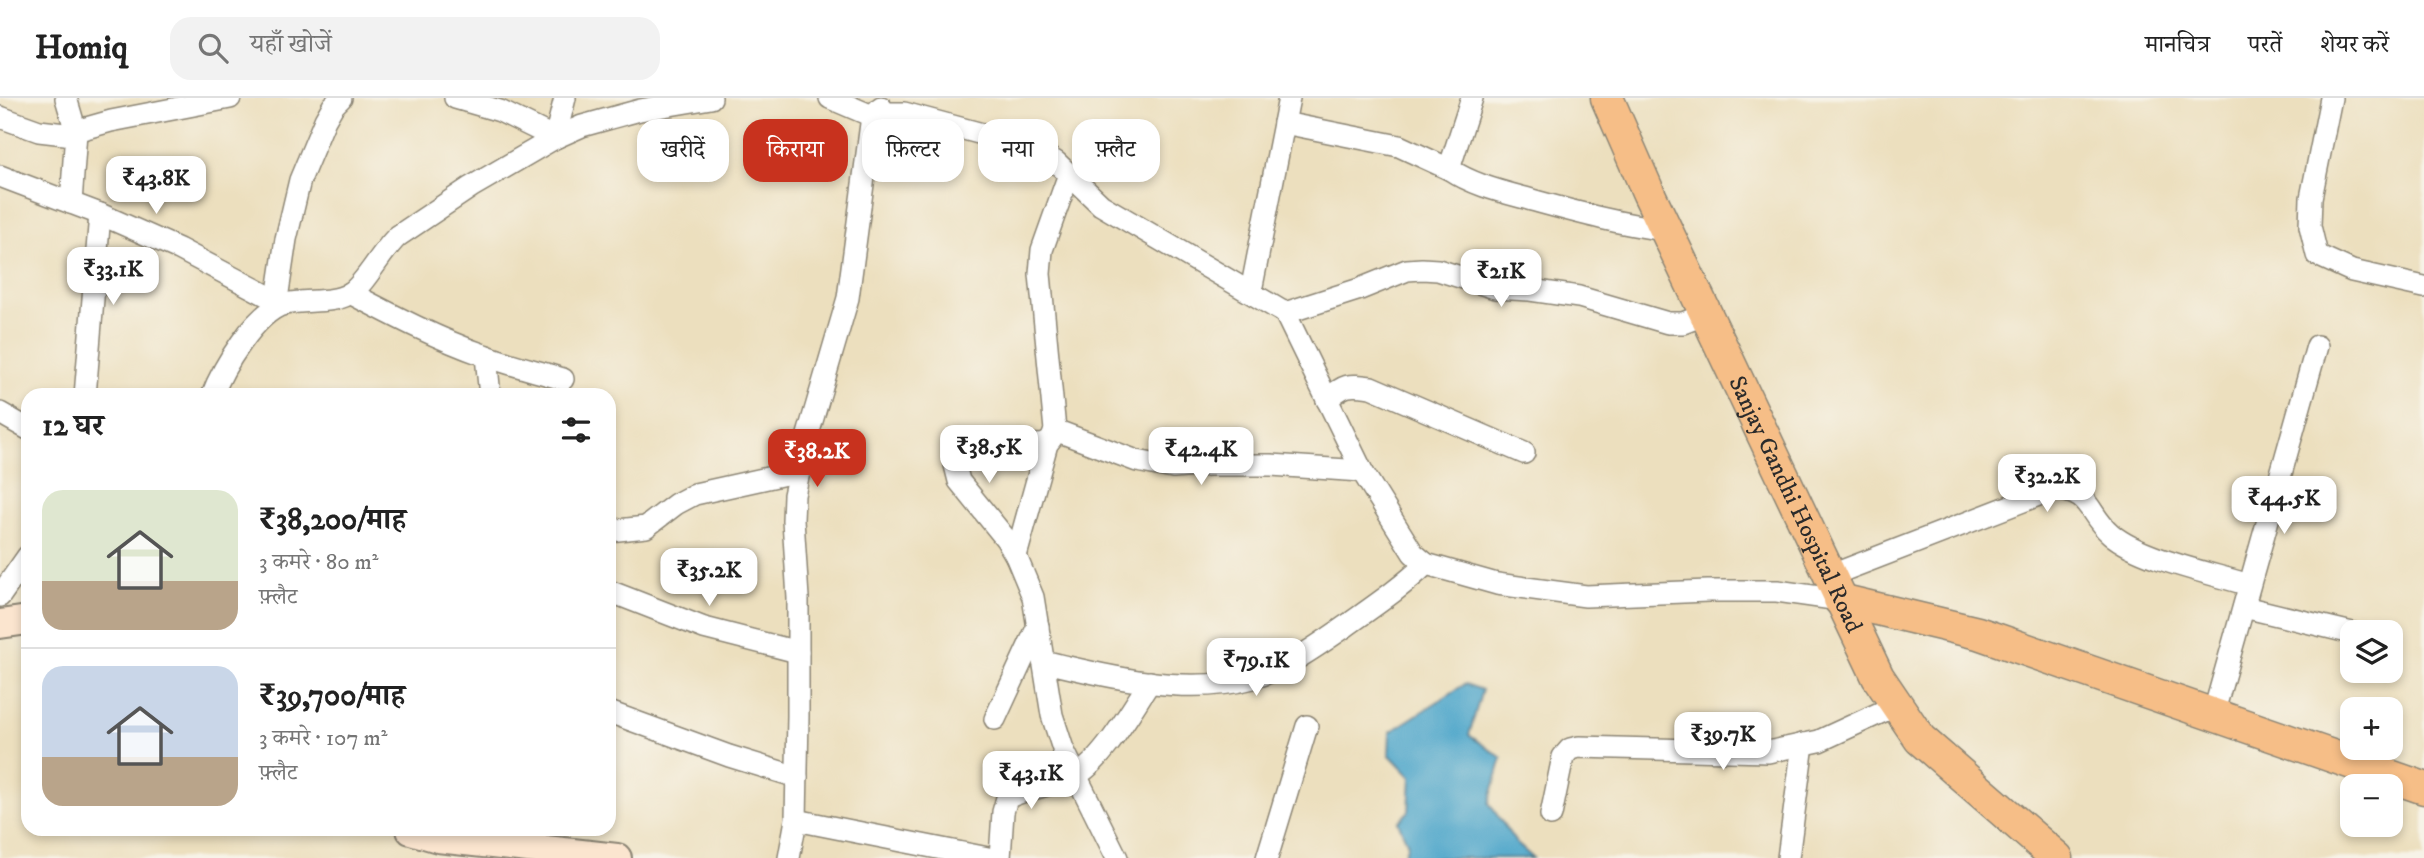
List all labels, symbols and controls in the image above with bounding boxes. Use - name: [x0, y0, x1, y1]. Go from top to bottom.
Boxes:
- search box: [170, 17, 660, 80]
- text: Homiq: [35, 28, 128, 69]
- text: यहाँ खोजें: [250, 28, 332, 61]
- icon: search: [194, 29, 232, 67]
- text: मानचित्र: [2145, 30, 2210, 60]
- text: परतें: [2248, 30, 2282, 60]
- text: शेयर करें: [2320, 30, 2389, 60]
- chip: खरीदें: [637, 119, 729, 182]
- chip: किराया: [743, 119, 848, 182]
- chip: फ़िल्टर: [862, 119, 964, 182]
- chip: नया: [978, 119, 1058, 182]
- chip: फ़्लैट: [1072, 119, 1160, 182]
- pin: ₹43.8K: [99, 156, 213, 216]
- text: ₹43.8K: [122, 164, 190, 193]
- pin: ₹33.1K: [56, 248, 170, 307]
- pin: ₹21K: [1460, 250, 1542, 309]
- text: ₹33.1K: [83, 255, 143, 284]
- text: ₹21K: [1477, 257, 1525, 286]
- street label: Sanjay Gandhi Hospital Road: [1721, 371, 1869, 638]
- text: 12 घर: [42, 408, 104, 445]
- icon: filters: [557, 411, 595, 449]
- pin: ₹38.5K: [932, 426, 1046, 485]
- pin: ₹42.4K: [1144, 428, 1258, 487]
- pin: ₹38.2K: [760, 430, 874, 489]
- text: ₹38.5K: [956, 433, 1022, 462]
- text: ₹42.4K: [1165, 435, 1237, 464]
- text: ₹38.2K: [784, 437, 850, 466]
- pin: ₹32.2K: [1990, 454, 2104, 514]
- text: ₹32.2K: [2014, 462, 2080, 491]
- pin: ₹44.5K: [2227, 476, 2341, 536]
- text: ₹44.5K: [2248, 484, 2320, 513]
- text: ₹38,200/माह: [259, 502, 406, 539]
- icon: home: [98, 518, 182, 602]
- text: 3 कमरे · 80 m²: [259, 548, 379, 577]
- pin: ₹35.2K: [652, 548, 766, 608]
- text: ₹35.2K: [676, 556, 742, 585]
- text: फ़्लैट: [259, 583, 297, 612]
- map controls: [2340, 620, 2403, 837]
- button: layers: [2340, 620, 2403, 683]
- pin: ₹79.1K: [1199, 638, 1313, 698]
- text: ₹79.1K: [1223, 646, 1289, 675]
- text: ₹39,700/माह: [259, 678, 405, 715]
- icon: home: [98, 694, 182, 778]
- button: +: [2340, 697, 2403, 760]
- pin: ₹39.7K: [1666, 712, 1780, 772]
- text: ₹39.7K: [1690, 720, 1756, 749]
- text: 3 कमरे · 107 m²: [259, 724, 387, 753]
- pin: ₹43.1K: [974, 752, 1088, 811]
- text: फ़्लैट: [259, 759, 297, 788]
- text: ₹43.1K: [999, 759, 1063, 788]
- button: −: [2340, 774, 2403, 837]

